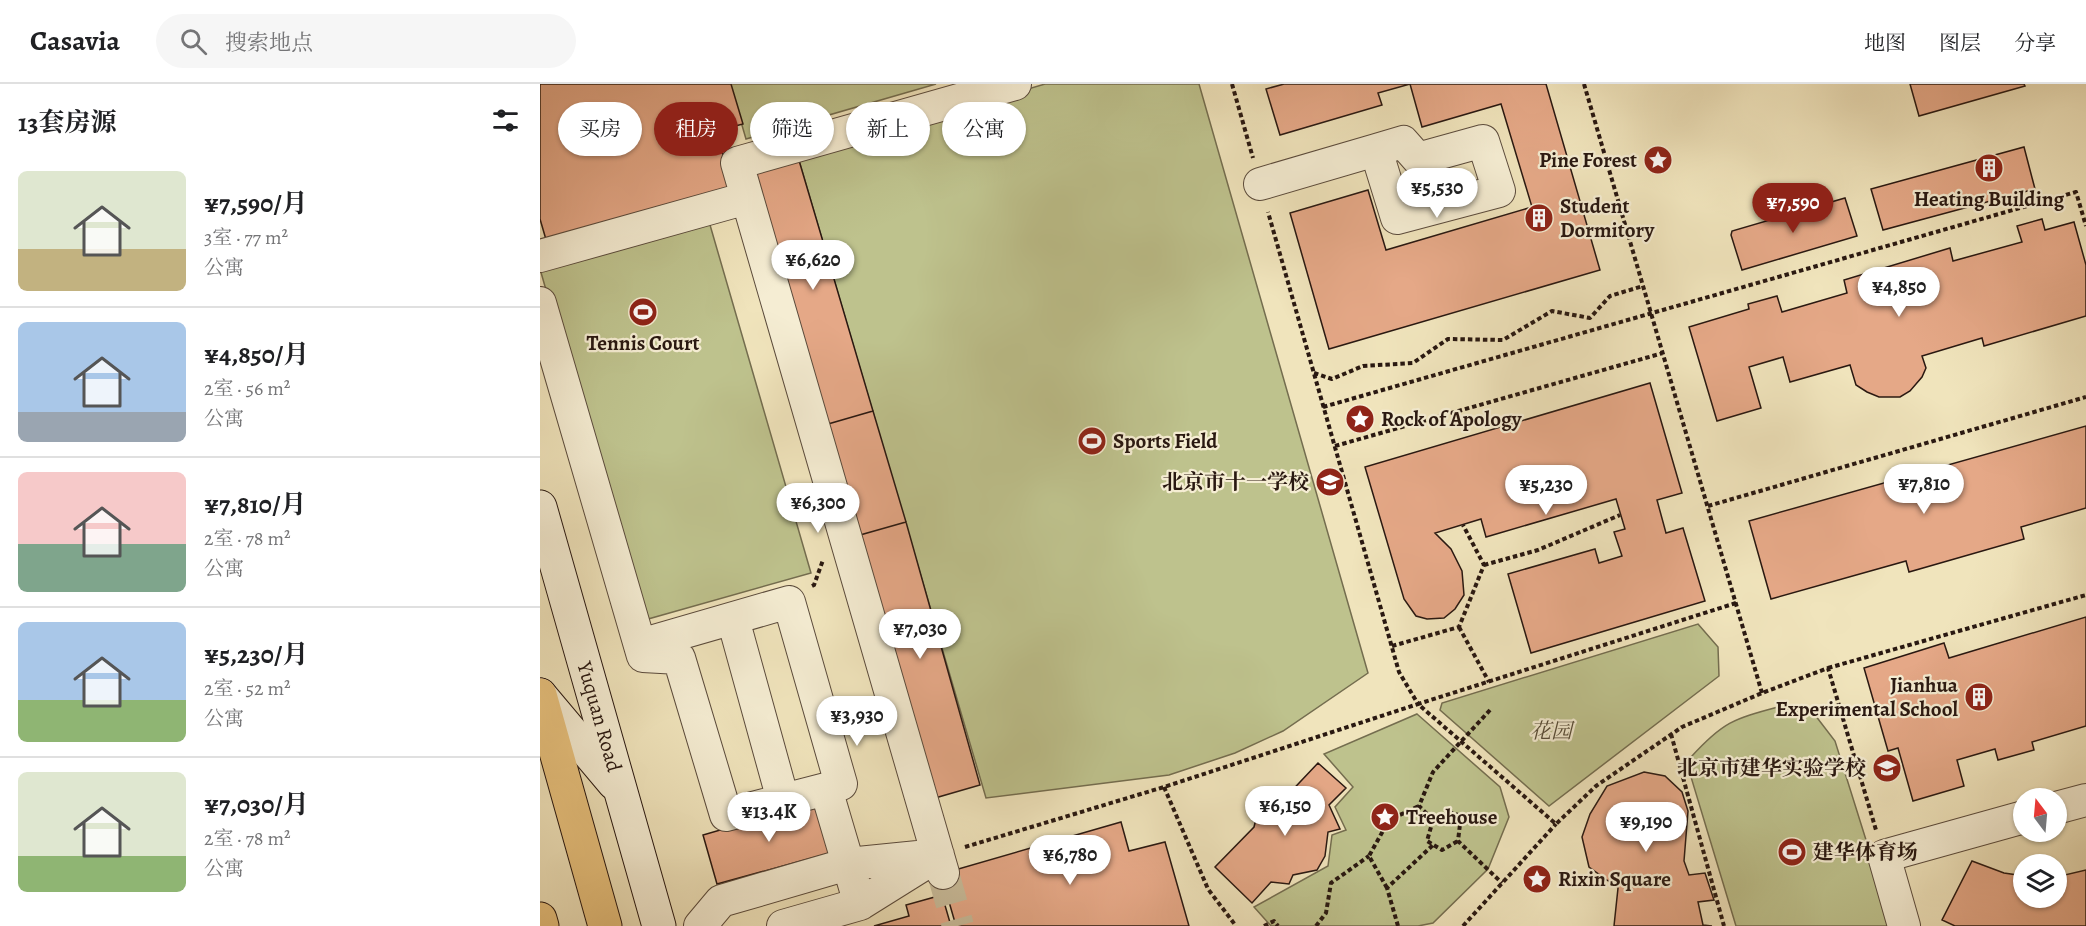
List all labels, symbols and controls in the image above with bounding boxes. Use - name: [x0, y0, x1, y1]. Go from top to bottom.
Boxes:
- search box: [156, 14, 576, 68]
- text: Casavia: [30, 22, 120, 60]
- icon: search: [177, 25, 210, 58]
- text: 搜索地点: [225, 28, 313, 58]
- text: 地图: [1864, 29, 1906, 57]
- text: 图层: [1939, 29, 1981, 57]
- text: 分享: [2014, 29, 2056, 57]
- chip: 买房: [558, 102, 642, 156]
- chip: 租房: [654, 102, 738, 156]
- chip: 筛选: [750, 102, 834, 156]
- chip: 新上: [846, 102, 930, 156]
- chip: 公寓: [942, 102, 1026, 156]
- icon: filters: [489, 104, 522, 137]
- text: 13套房源: [18, 105, 117, 140]
- place icon: Pine Forest: [1642, 144, 1674, 176]
- place label: Pine Forest: [1539, 146, 1637, 174]
- building icon: Heating Building: [1973, 152, 2005, 184]
- pin: ¥5,530: [1388, 168, 1486, 219]
- text: ¥5,530: [1411, 174, 1463, 201]
- pin: ¥7,590: [1744, 183, 1842, 234]
- place label: Heating Building: [1914, 185, 2065, 213]
- text: ¥7,590/月: [204, 186, 308, 221]
- text: ¥7,590: [1766, 189, 1820, 216]
- place label: Student Dormitory: [1560, 192, 1655, 244]
- icon: home: [66, 195, 138, 267]
- building icon: Student Dormitory: [1523, 202, 1555, 234]
- text: 3室 · 77 m²: [204, 224, 288, 251]
- pin: ¥6,620: [764, 240, 862, 291]
- text: ¥6,620: [785, 246, 841, 273]
- text: 公寓: [204, 254, 244, 281]
- pin: ¥4,850: [1850, 267, 1948, 318]
- text: ¥4,850: [1872, 273, 1926, 300]
- sports icon: Tennis Court: [627, 296, 659, 328]
- place label: Tennis Court: [586, 329, 700, 357]
- text: ¥4,850/月: [204, 337, 309, 372]
- icon: home: [66, 346, 138, 418]
- text: 2室 · 56 m²: [204, 375, 290, 402]
- place icon: Rock of Apology: [1344, 403, 1376, 435]
- text: 公寓: [204, 405, 244, 432]
- place label: Rock of Apology: [1381, 405, 1523, 433]
- sports icon: Sports Field: [1076, 425, 1108, 457]
- place label: Sports Field: [1113, 427, 1218, 455]
- pin: ¥7,810: [1875, 464, 1973, 515]
- pin: ¥5,230: [1497, 465, 1595, 516]
- school or university icon: 北京市十一学校: [1314, 466, 1346, 498]
- place label: 北京市十一学校: [1162, 468, 1309, 496]
- text: ¥7,810: [1898, 470, 1950, 497]
- text: ¥5,230: [1519, 471, 1573, 498]
- pin: ¥6,300: [769, 483, 867, 534]
- text: ¥7,810/月: [204, 487, 306, 522]
- text: ¥6,300: [791, 489, 845, 516]
- icon: home: [66, 496, 138, 568]
- text: 2室 · 78 m²: [204, 525, 291, 552]
- text: 公寓: [204, 555, 244, 582]
- pin: ¥7,030: [871, 609, 969, 660]
- text: ¥7,030: [893, 615, 947, 642]
- text: ¥5,230/月: [204, 637, 308, 672]
- icon: home: [66, 646, 138, 718]
- street label: Yuquan Road: [570, 657, 629, 776]
- place label: Jianhua Experimental School: [1775, 671, 1959, 723]
- text: 2室 · 52 m²: [204, 675, 291, 702]
- building icon: Jianhua Experimental School: [1963, 681, 1995, 713]
- pin: ¥3,930: [808, 696, 906, 747]
- text: ¥3,930: [830, 702, 884, 729]
- text: 公寓: [204, 705, 244, 732]
- park label: 花园: [1530, 717, 1575, 745]
- school or university icon: 北京市建华实验学校: [1871, 752, 1903, 784]
- place label: 北京市建华实验学校: [1677, 754, 1866, 782]
- pin: ¥6,150: [1236, 786, 1334, 837]
- text: ¥7,030/月: [204, 787, 309, 822]
- north arrow: [2013, 788, 2067, 842]
- map controls: [2013, 788, 2067, 908]
- pin: ¥13.4K: [720, 792, 818, 843]
- text: ¥6,150: [1259, 792, 1311, 819]
- icon: home: [66, 796, 138, 868]
- text: ¥13.4K: [741, 798, 797, 825]
- place icon: Treehouse: [1369, 801, 1401, 833]
- pin: ¥9,190: [1597, 802, 1695, 853]
- place label: Treehouse: [1406, 803, 1498, 831]
- text: ¥9,190: [1620, 808, 1672, 835]
- text: 2室 · 78 m²: [204, 825, 291, 852]
- pin: ¥6,780: [1021, 835, 1119, 886]
- sports icon: 建华体育场: [1776, 836, 1808, 868]
- place label: 建华体育场: [1813, 838, 1918, 866]
- text: ¥6,780: [1043, 841, 1097, 868]
- button: layers: [2013, 854, 2067, 908]
- text: 公寓: [204, 855, 244, 882]
- place icon: Rixin Square: [1521, 863, 1553, 895]
- place label: Rixin Square: [1558, 865, 1671, 893]

